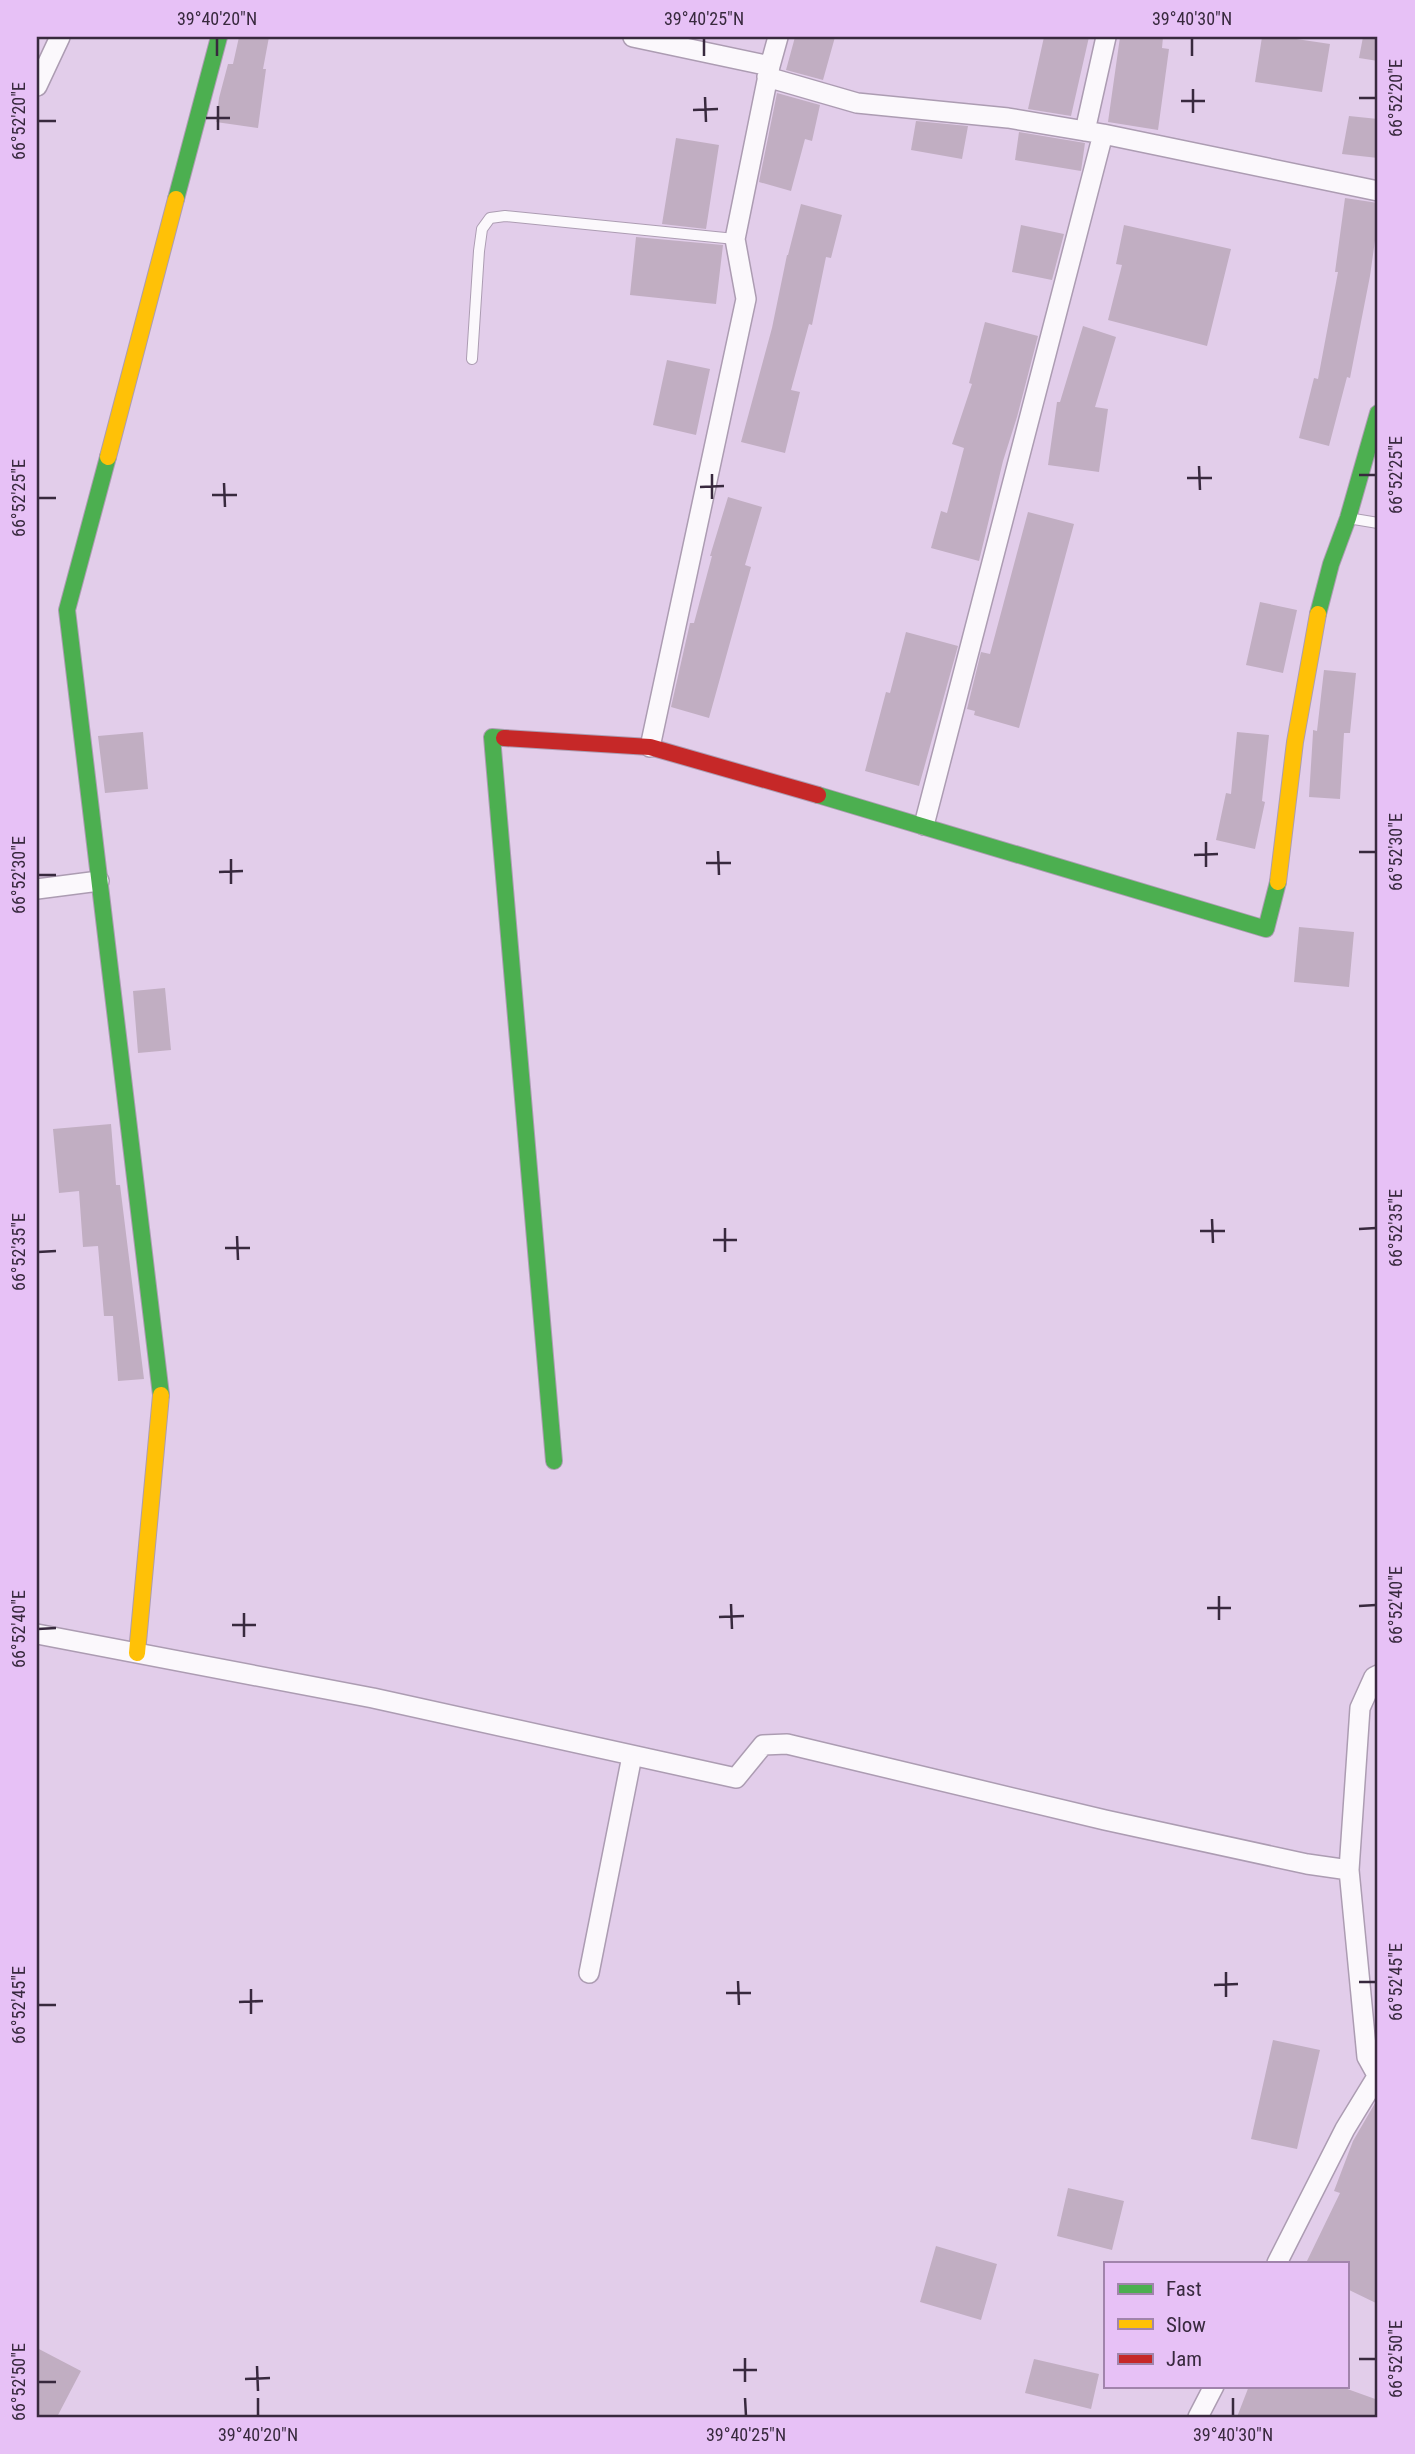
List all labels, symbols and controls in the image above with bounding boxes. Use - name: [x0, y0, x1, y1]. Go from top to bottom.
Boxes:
- text: 39°40'20"N: [177, 8, 257, 29]
- text: 39°40'25"N: [664, 8, 744, 29]
- text: 39°40'30"N: [1152, 8, 1232, 29]
- text: 66°52'20"E: [1385, 59, 1406, 137]
- text: 66°52'20"E: [8, 82, 29, 160]
- text: 66°52'25"E: [1385, 436, 1406, 514]
- text: 66°52'25"E: [8, 459, 29, 537]
- text: 66°52'30"E: [1385, 813, 1406, 891]
- text: 66°52'30"E: [8, 836, 29, 914]
- text: 66°52'35"E: [1385, 1189, 1406, 1267]
- text: 66°52'35"E: [8, 1213, 29, 1291]
- text: 66°52'40"E: [1385, 1566, 1406, 1644]
- text: 66°52'40"E: [8, 1590, 29, 1668]
- text: 66°52'45"E: [1385, 1943, 1406, 2021]
- text: 66°52'45"E: [8, 1966, 29, 2044]
- legend: [1104, 2262, 1348, 2388]
- text: Fast: [1166, 2277, 1202, 2301]
- text: Slow: [1166, 2313, 1206, 2337]
- text: 66°52'50"E: [1385, 2320, 1406, 2398]
- text: 66°52'50"E: [8, 2343, 29, 2421]
- text: Jam: [1166, 2347, 1202, 2371]
- text: 39°40'20"N: [218, 2424, 298, 2445]
- text: 39°40'25"N: [706, 2424, 786, 2445]
- text: 39°40'30"N: [1193, 2424, 1273, 2445]

